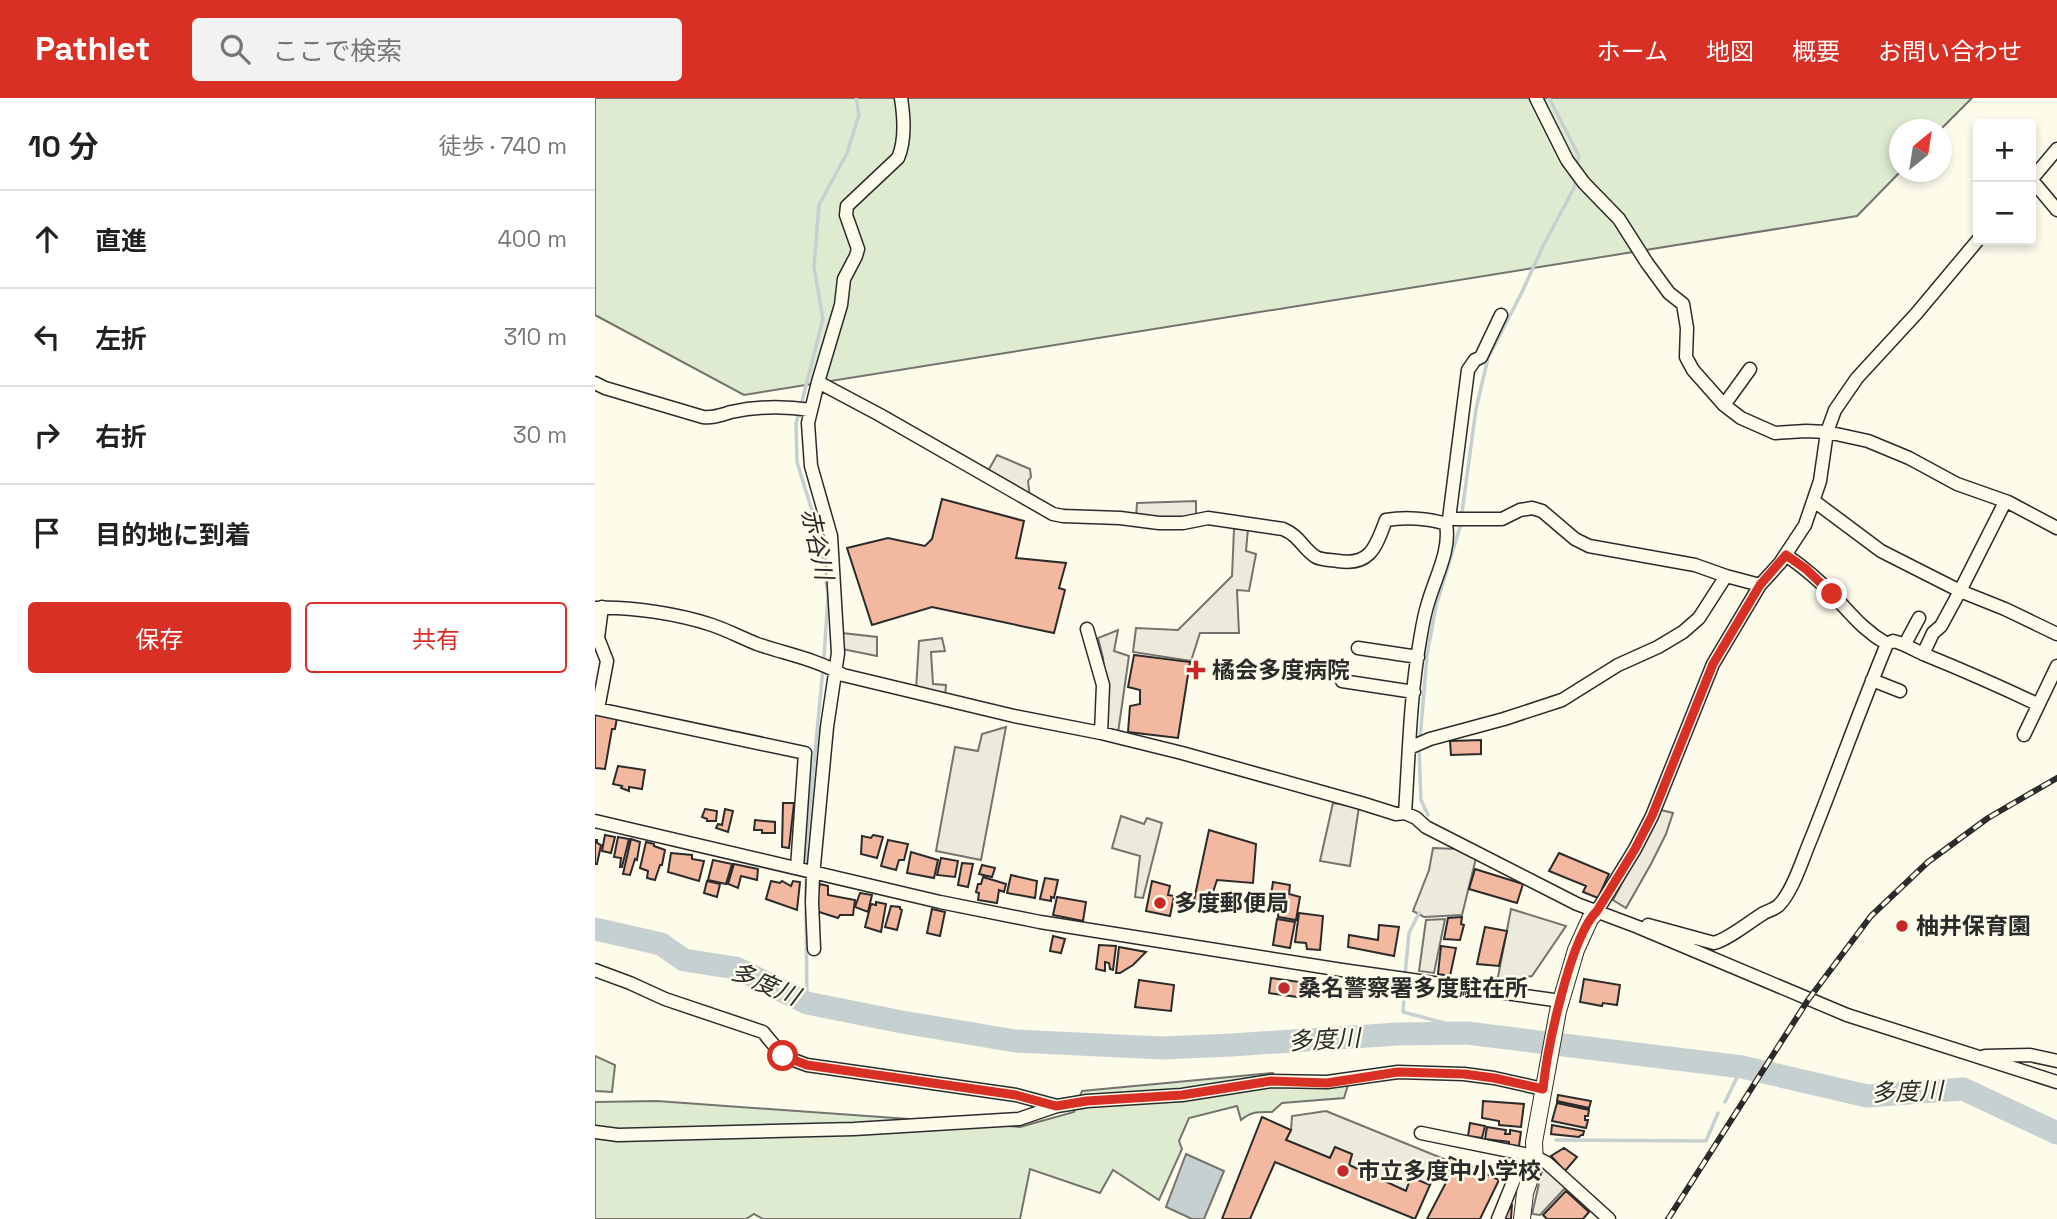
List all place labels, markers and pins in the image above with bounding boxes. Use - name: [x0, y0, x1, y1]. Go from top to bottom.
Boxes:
- place label: 橘会多度病院: [1212, 655, 1350, 685]
- marker: 橘会多度病院: [1186, 660, 1206, 680]
- place label: 多度郵便局: [1174, 888, 1289, 918]
- marker: 多度郵便局: [1152, 895, 1168, 911]
- place label: 柚井保育園: [1916, 911, 2031, 941]
- marker: 柚井保育園: [1894, 918, 1910, 934]
- place label: 桑名警察署多度駐在所: [1298, 973, 1528, 1003]
- marker: 桑名警察署多度駐在所: [1276, 980, 1292, 996]
- place label: 市立多度中小学校: [1357, 1156, 1541, 1186]
- marker: 市立多度中小学校: [1335, 1163, 1351, 1179]

